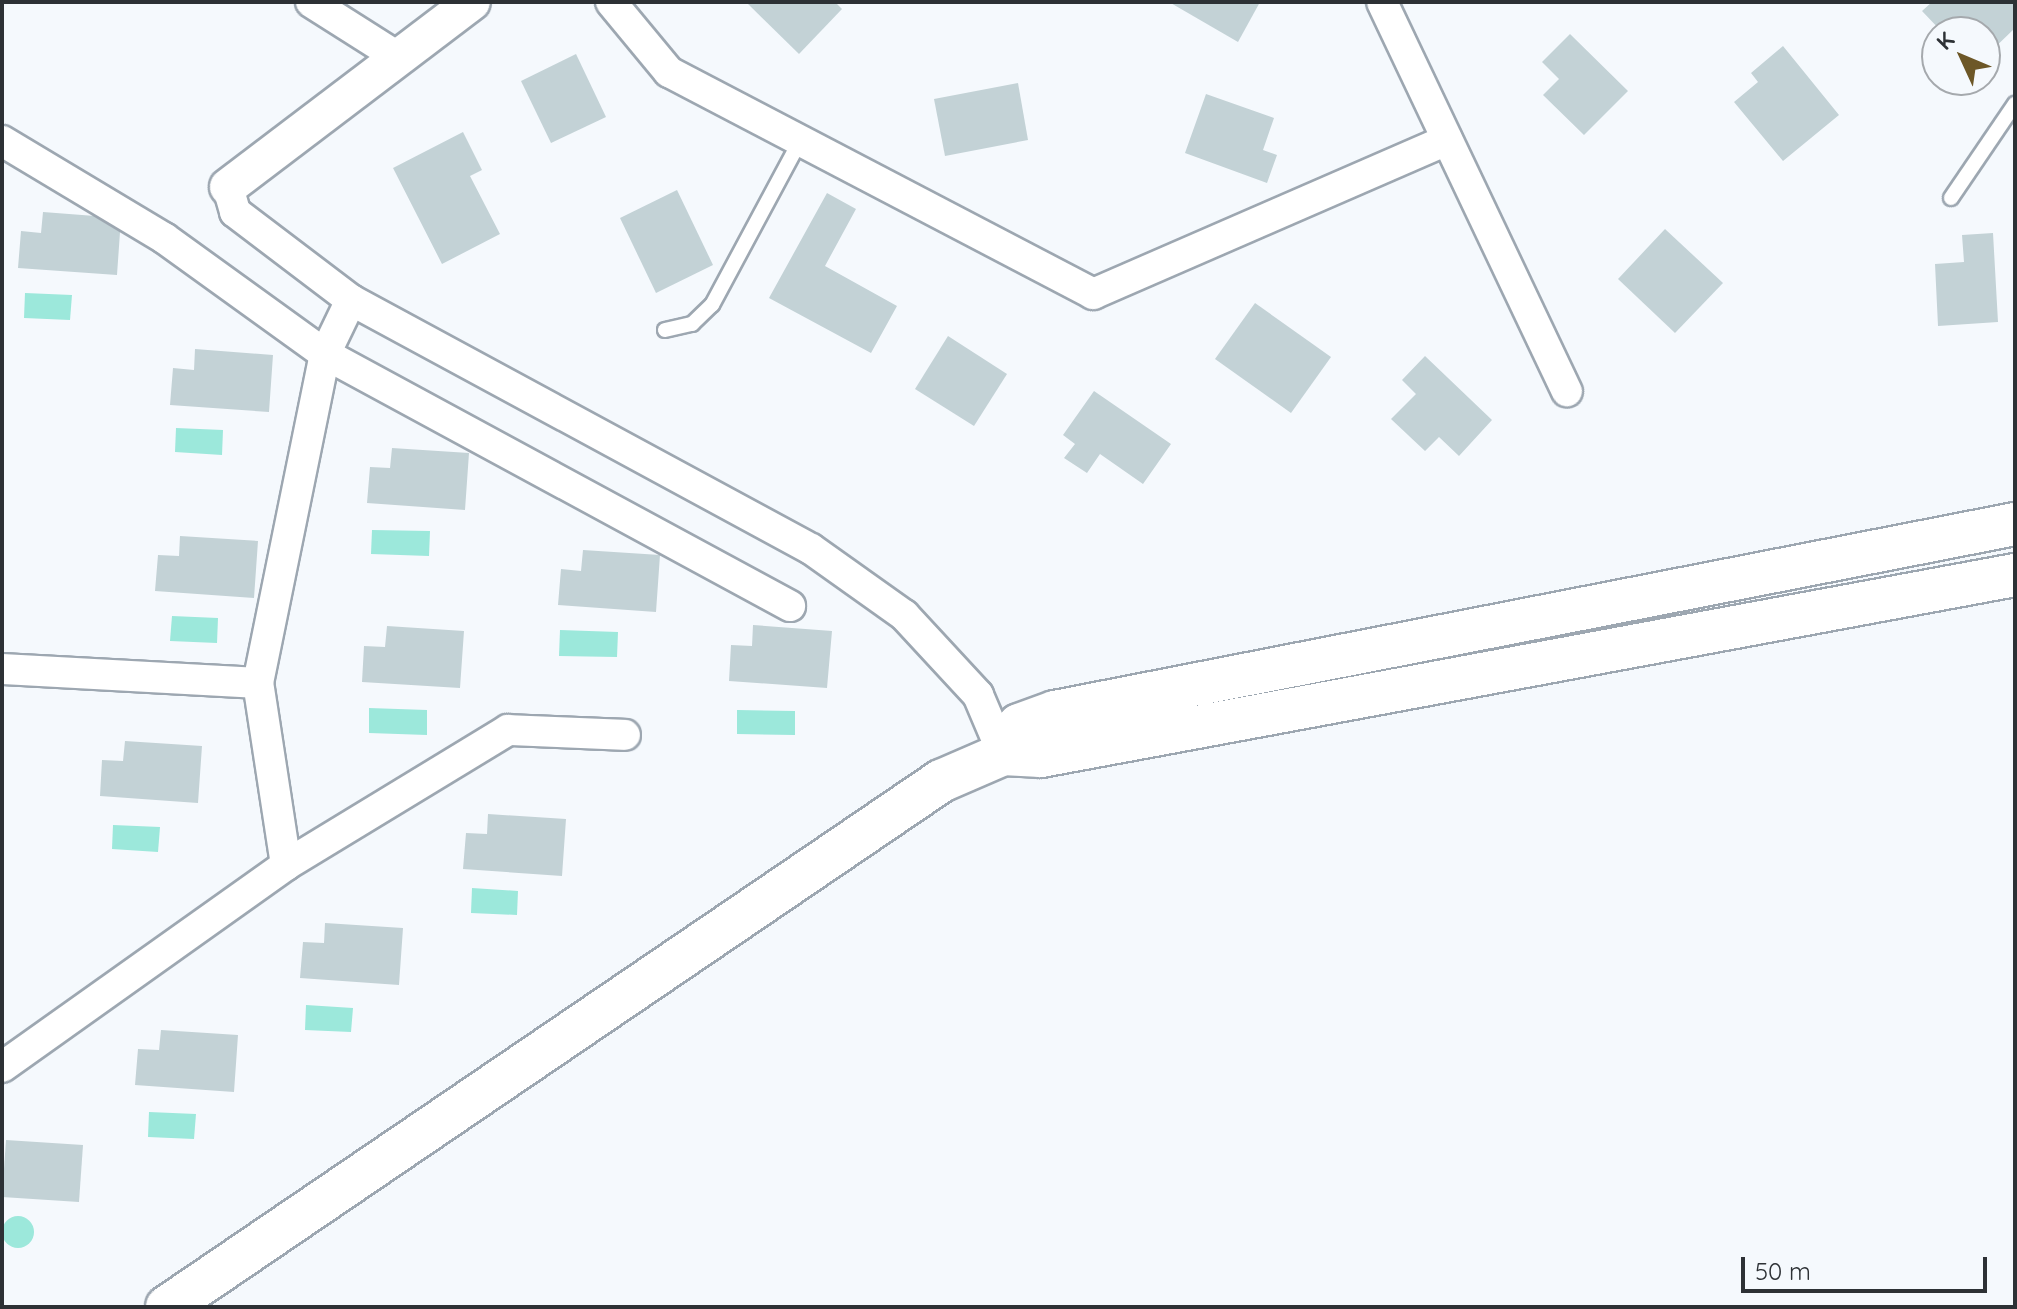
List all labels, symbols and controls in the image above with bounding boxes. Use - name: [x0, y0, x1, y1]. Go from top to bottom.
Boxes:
- north arrow: [1921, 16, 2001, 96]
- text: K: [1930, 26, 1960, 56]
- scale bar: [1745, 1241, 1991, 1291]
- text: 50 m: [1755, 1256, 1811, 1286]

